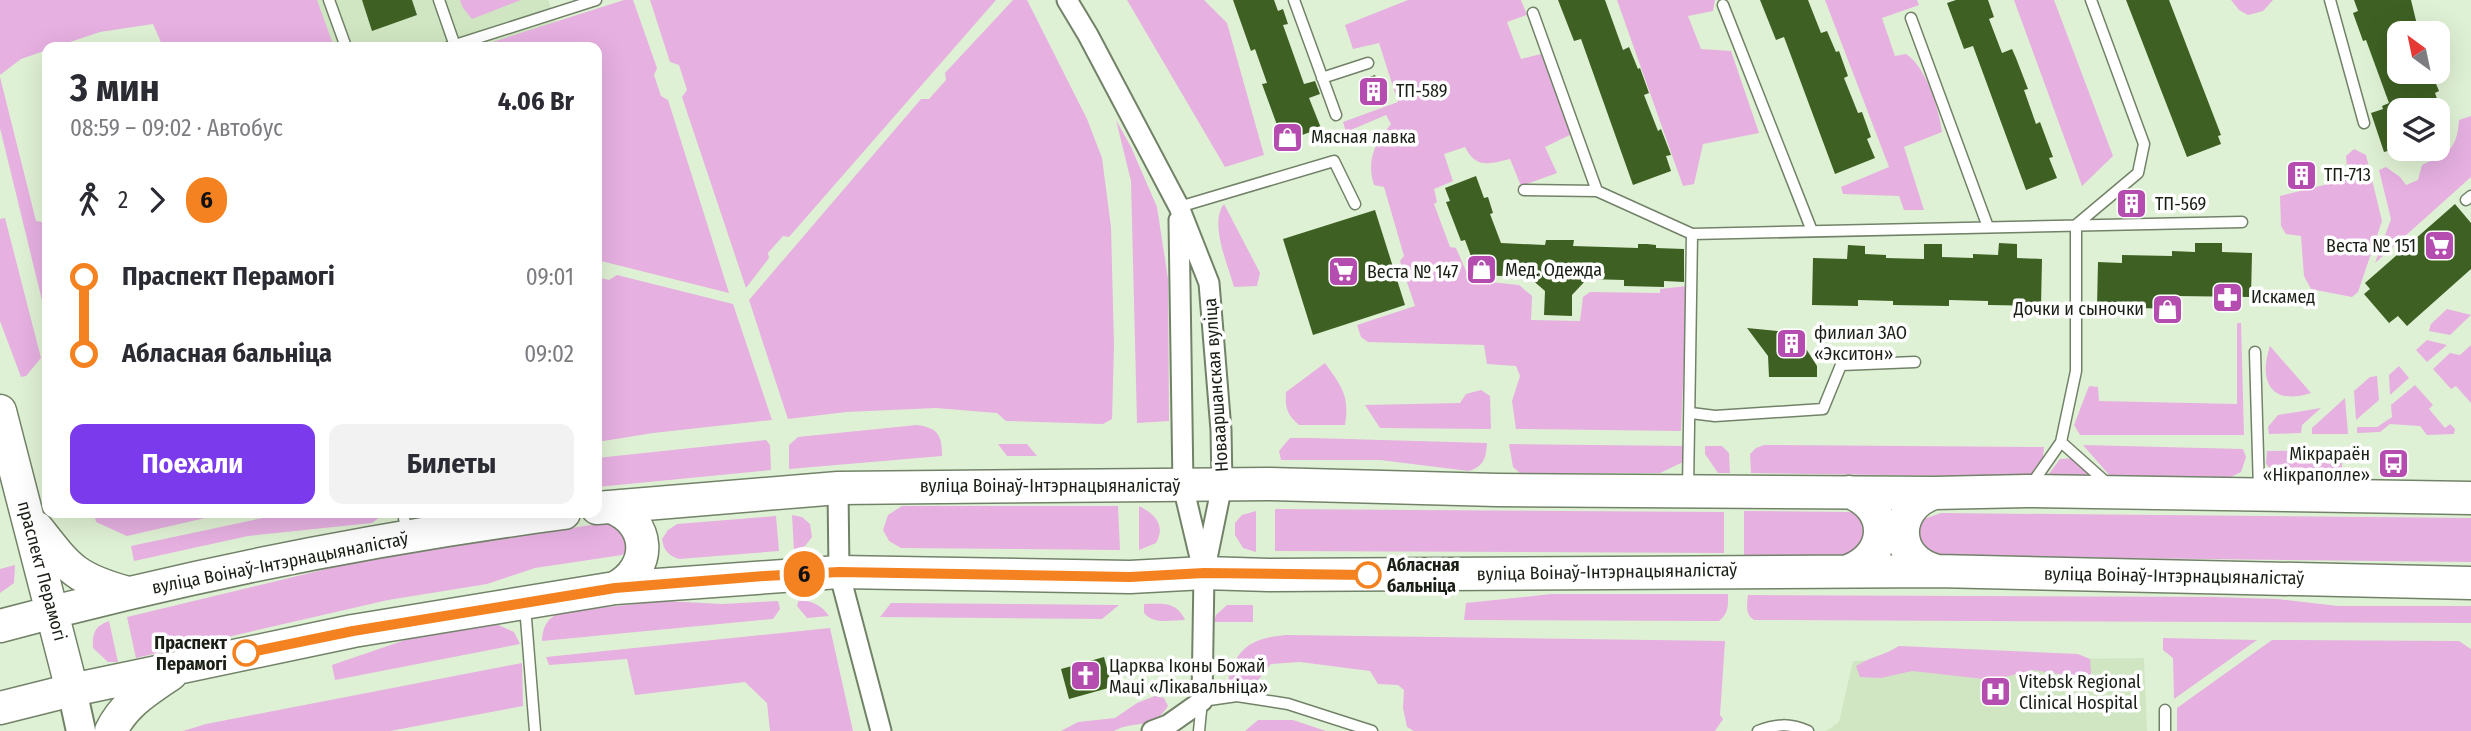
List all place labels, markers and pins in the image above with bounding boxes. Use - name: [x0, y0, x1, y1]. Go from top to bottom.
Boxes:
- building icon: ТП-589: [1356, 74, 1390, 108]
- place label: ТП-589: [1396, 80, 1447, 102]
- shop icon: Мясная лавка: [1271, 120, 1305, 154]
- place label: Мясная лавка: [1311, 126, 1416, 148]
- building icon: ТП-713: [2284, 158, 2318, 192]
- place label: ТП-713: [2324, 164, 2371, 186]
- building icon: ТП-569: [2115, 187, 2149, 221]
- place label: ТП-569: [2155, 193, 2206, 215]
- supermarket icon: Веста № 151: [2422, 229, 2456, 263]
- place label: Веста № 151: [2326, 235, 2416, 257]
- shop icon: Мед. Одежда: [1465, 253, 1499, 287]
- supermarket icon: Веста № 147: [1327, 255, 1361, 289]
- place label: Мед. Одежда: [1505, 259, 1602, 281]
- place label: Веста № 147: [1367, 261, 1458, 283]
- pharmacy icon: Искамед: [2211, 280, 2245, 314]
- place label: Искамед: [2251, 286, 2315, 308]
- shop icon: Дочки и сыночки: [2150, 292, 2184, 326]
- place label: Дочки и сыночки: [2013, 298, 2144, 320]
- place label: филиал ЗАО «Экситон»: [1814, 322, 1907, 365]
- building icon: филиал ЗАО «Экситон»: [1774, 326, 1808, 360]
- place label: Мікрараён «Нікраполле»: [2263, 443, 2370, 486]
- bus stop icon: Мікрараён «Нікраполле»: [2376, 447, 2410, 481]
- place label: Абласная бальніца: [1386, 554, 1460, 597]
- marker: Абласная бальніца: [1355, 562, 1381, 588]
- place label: Праспект Перамогі: [154, 632, 227, 675]
- marker: Праспект Перамогі: [233, 640, 259, 666]
- place label: Царква Іконы Божай Маці «Лікавальніца»: [1109, 655, 1268, 698]
- church icon: Царква Іконы Божай Маці «Лікавальніца»: [1069, 659, 1103, 693]
- place label: Vitebsk Regional Clinical Hospital: [2019, 671, 2141, 714]
- hospital icon: Vitebsk Regional Clinical Hospital: [1979, 675, 2013, 709]

